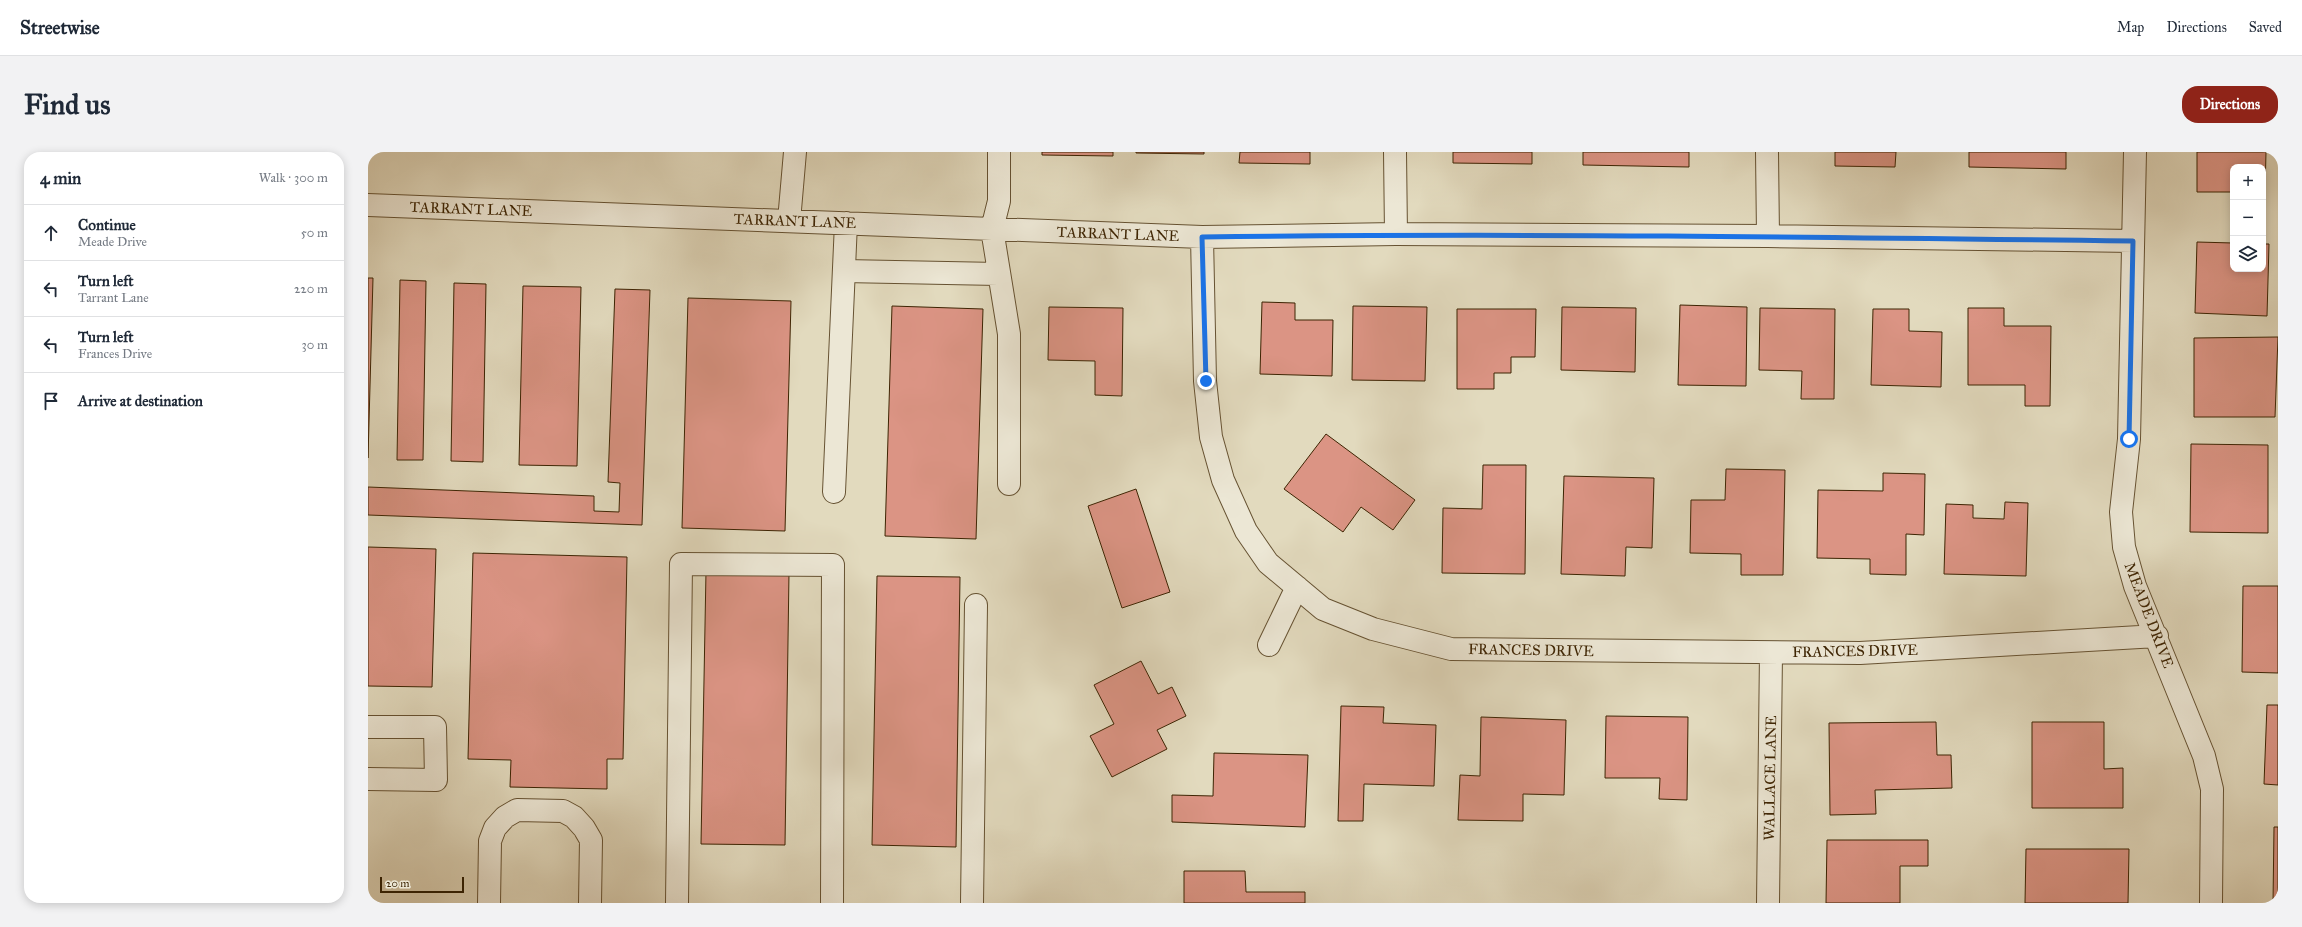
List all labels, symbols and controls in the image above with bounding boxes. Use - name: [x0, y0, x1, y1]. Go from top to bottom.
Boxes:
- text: Streetwise: [20, 16, 100, 39]
- text: Map: [2117, 19, 2144, 36]
- text: Directions: [2166, 19, 2227, 36]
- text: Saved: [2249, 19, 2282, 36]
- button: Directions: [2182, 86, 2278, 123]
- text: Find us: [24, 87, 110, 122]
- map controls: [2230, 164, 2266, 272]
- button: +: [2230, 164, 2266, 200]
- text: 4 min: [40, 168, 81, 189]
- text: Walk · 300 m: [259, 170, 328, 186]
- street label: TARRANT LANE: [409, 198, 533, 220]
- button: −: [2230, 200, 2266, 236]
- street label: TARRANT LANE: [733, 210, 857, 232]
- text: Continue: [78, 216, 136, 234]
- icon: ahead: [40, 222, 62, 244]
- street label: TARRANT LANE: [1056, 223, 1180, 245]
- text: 50 m: [301, 225, 328, 241]
- text: Meade Drive: [78, 234, 147, 250]
- button: layers: [2230, 236, 2266, 272]
- text: Turn left: [78, 272, 134, 290]
- icon: left: [40, 278, 62, 300]
- text: 220 m: [294, 281, 328, 297]
- text: Tarrant Lane: [78, 290, 149, 306]
- text: Turn left: [78, 328, 134, 346]
- icon: left: [40, 334, 62, 356]
- text: 30 m: [302, 337, 328, 353]
- text: Frances Drive: [78, 346, 152, 362]
- route end: [1197, 372, 1215, 390]
- icon: arrive: [40, 390, 62, 412]
- text: Arrive at destination: [78, 392, 203, 410]
- route start: [2120, 430, 2138, 448]
- street label: MEADE DRIVE: [2121, 560, 2178, 671]
- street label: FRANCES DRIVE: [1468, 640, 1594, 660]
- street label: FRANCES DRIVE: [1792, 641, 1918, 661]
- street label: WALLACE LANE: [1760, 715, 1780, 841]
- scale bar: [380, 875, 464, 894]
- text: 20 m: [386, 877, 409, 890]

